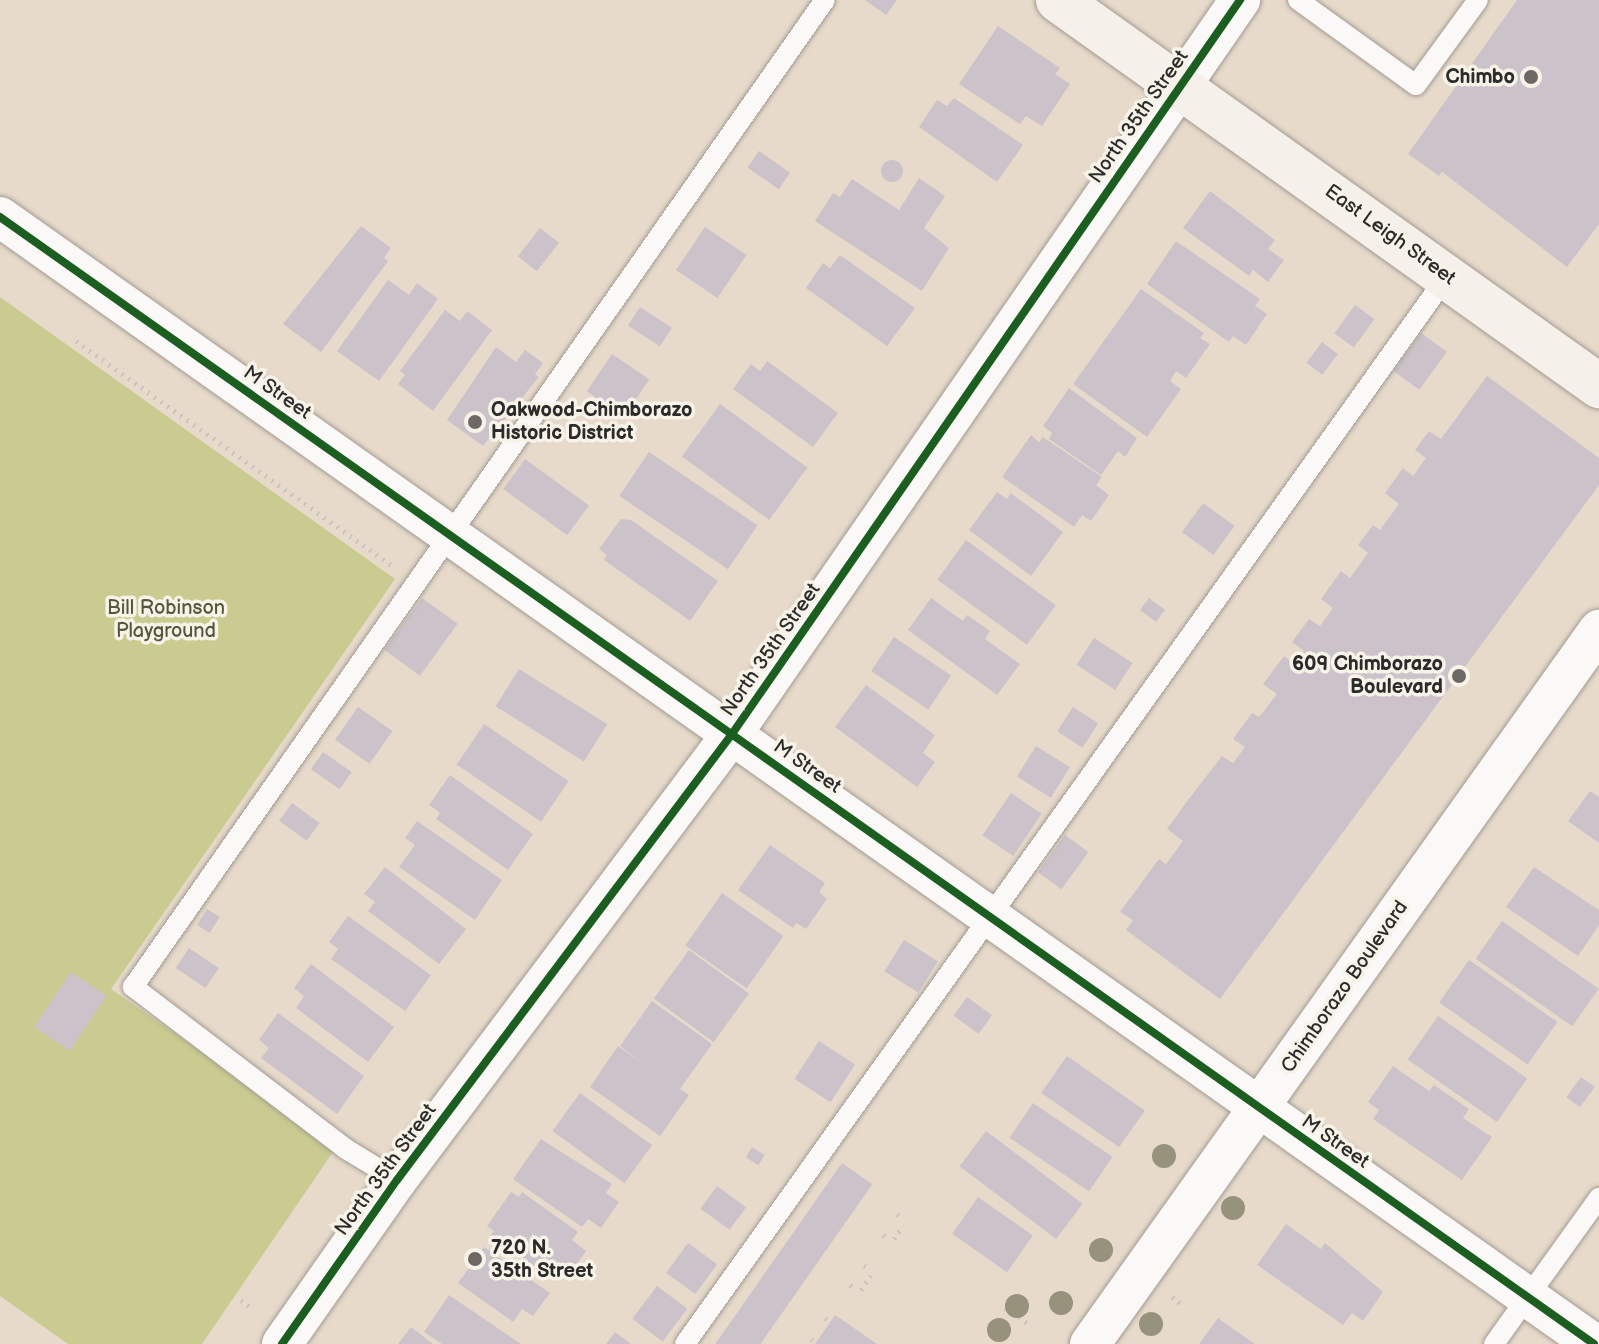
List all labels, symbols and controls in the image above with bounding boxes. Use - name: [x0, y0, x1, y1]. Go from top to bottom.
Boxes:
- street label: North 35th Street: [1084, 46, 1194, 188]
- place label: Chimbo: [1445, 65, 1515, 89]
- marker: Chimbo: [1522, 68, 1540, 86]
- street label: East Leigh Street: [1320, 179, 1460, 291]
- street label: M Street: [238, 361, 316, 425]
- place label: Oakwood-Chimborazo Historic District: [491, 398, 692, 445]
- marker: Oakwood-Chimborazo Historic District: [466, 413, 484, 431]
- street label: North 35th Street: [716, 579, 826, 721]
- park label: Bill Robinson Playground: [107, 596, 225, 643]
- place label: 609 Chimborazo Boulevard: [1292, 652, 1443, 699]
- marker: 609 Chimborazo Boulevard: [1450, 667, 1468, 685]
- street label: M Street: [768, 735, 846, 799]
- street label: Chimborazo Boulevard: [1276, 896, 1414, 1078]
- street label: North 35th Street: [330, 1099, 442, 1241]
- street label: M Street: [1296, 1110, 1374, 1174]
- place label: 720 N. 35th Street: [491, 1236, 593, 1283]
- marker: 720 N. 35th Street: [466, 1250, 484, 1268]

